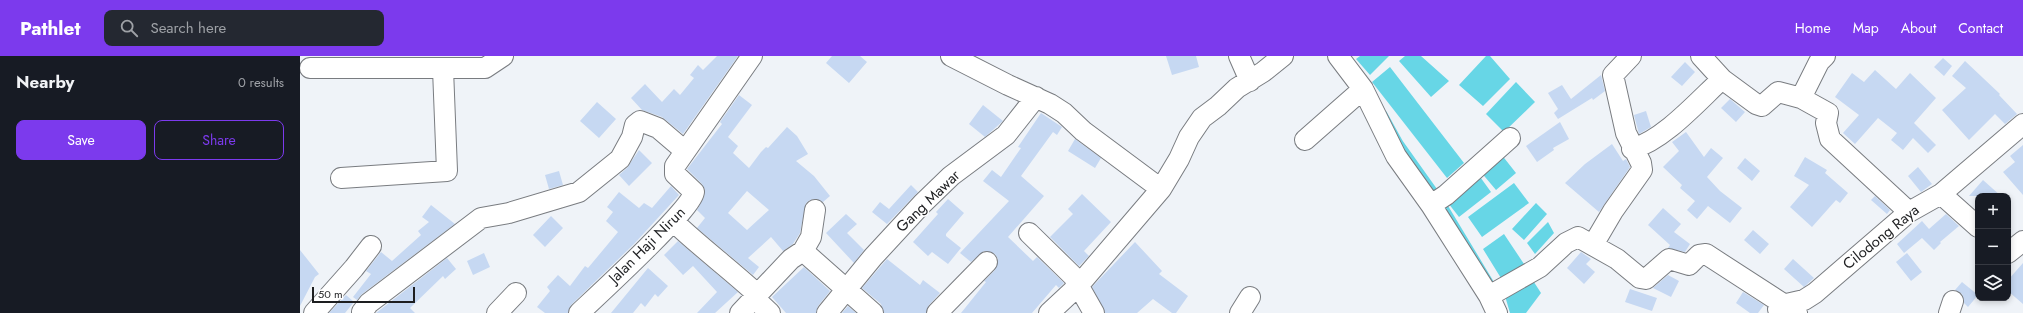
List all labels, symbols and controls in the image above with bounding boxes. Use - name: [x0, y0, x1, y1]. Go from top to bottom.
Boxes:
- search box: [104, 10, 384, 46]
- text: Pathlet: [20, 15, 80, 42]
- icon: search: [118, 17, 140, 39]
- text: Search here: [150, 17, 226, 39]
- text: Home: [1795, 18, 1831, 38]
- text: Map: [1853, 18, 1879, 38]
- text: About: [1901, 18, 1936, 38]
- text: Contact: [1958, 18, 2003, 38]
- text: Nearby: [16, 70, 74, 94]
- text: 0 results: [238, 73, 284, 92]
- button: Save: [16, 120, 146, 160]
- button: Share: [154, 120, 284, 160]
- street label: Gang Mawar: [891, 164, 966, 237]
- map controls: [1975, 193, 2011, 301]
- button: +: [1975, 193, 2011, 229]
- street label: Cilodong Raya: [1838, 199, 1924, 275]
- street label: Jalan Haji Nirun: [602, 202, 690, 290]
- button: −: [1975, 229, 2011, 265]
- button: layers: [1975, 265, 2011, 301]
- scale bar: [312, 285, 415, 304]
- text: 50 m: [318, 286, 343, 302]

